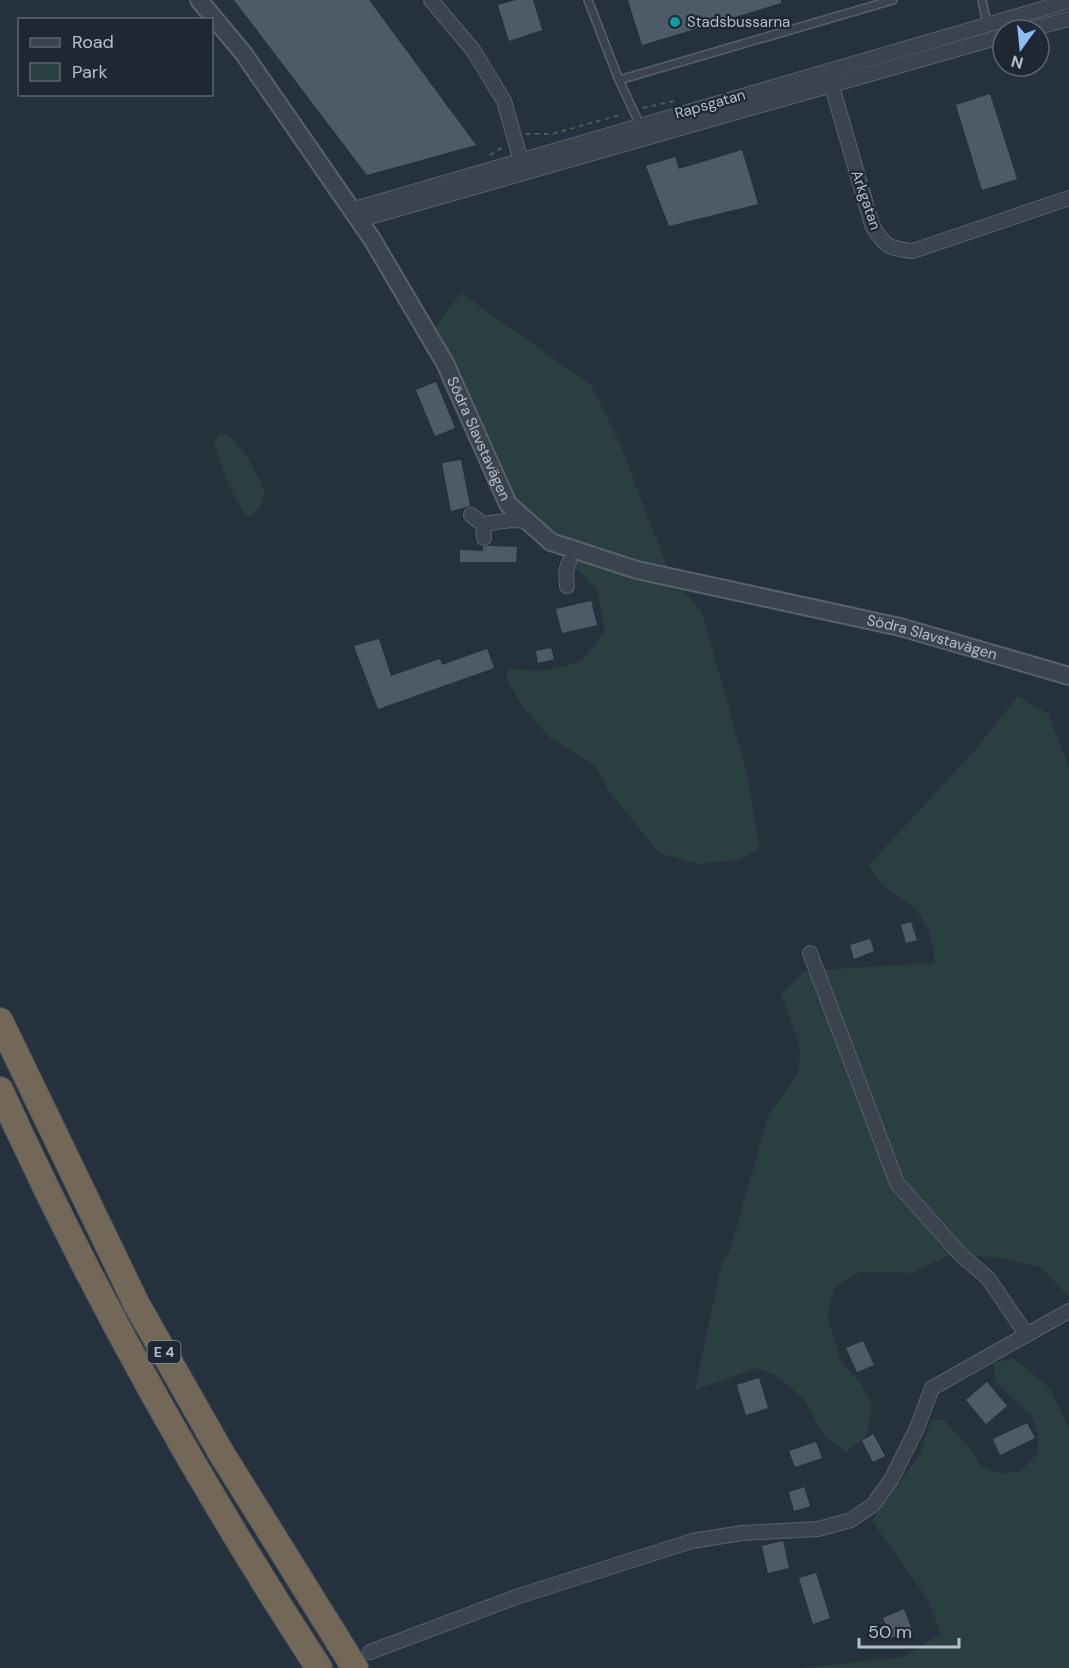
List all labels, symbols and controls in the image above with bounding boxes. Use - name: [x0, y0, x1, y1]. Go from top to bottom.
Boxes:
- place label: Stadsbussarna: [687, 12, 790, 32]
- marker: Stadsbussarna: [668, 15, 682, 29]
- legend: [18, 18, 213, 96]
- north arrow: [991, 18, 1051, 78]
- text: Road: [72, 30, 114, 54]
- text: N: [1009, 50, 1026, 74]
- text: Park: [72, 60, 108, 84]
- street label: Rapsgatan: [672, 84, 748, 124]
- street label: Arkgatan: [846, 167, 886, 233]
- street label: Södra Slavstavägen: [442, 373, 515, 504]
- street label: Södra Slavstavägen: [865, 610, 999, 665]
- road number: E 4: [148, 1341, 180, 1363]
- scale bar: [859, 1611, 960, 1649]
- text: 50 m: [868, 1620, 912, 1644]

